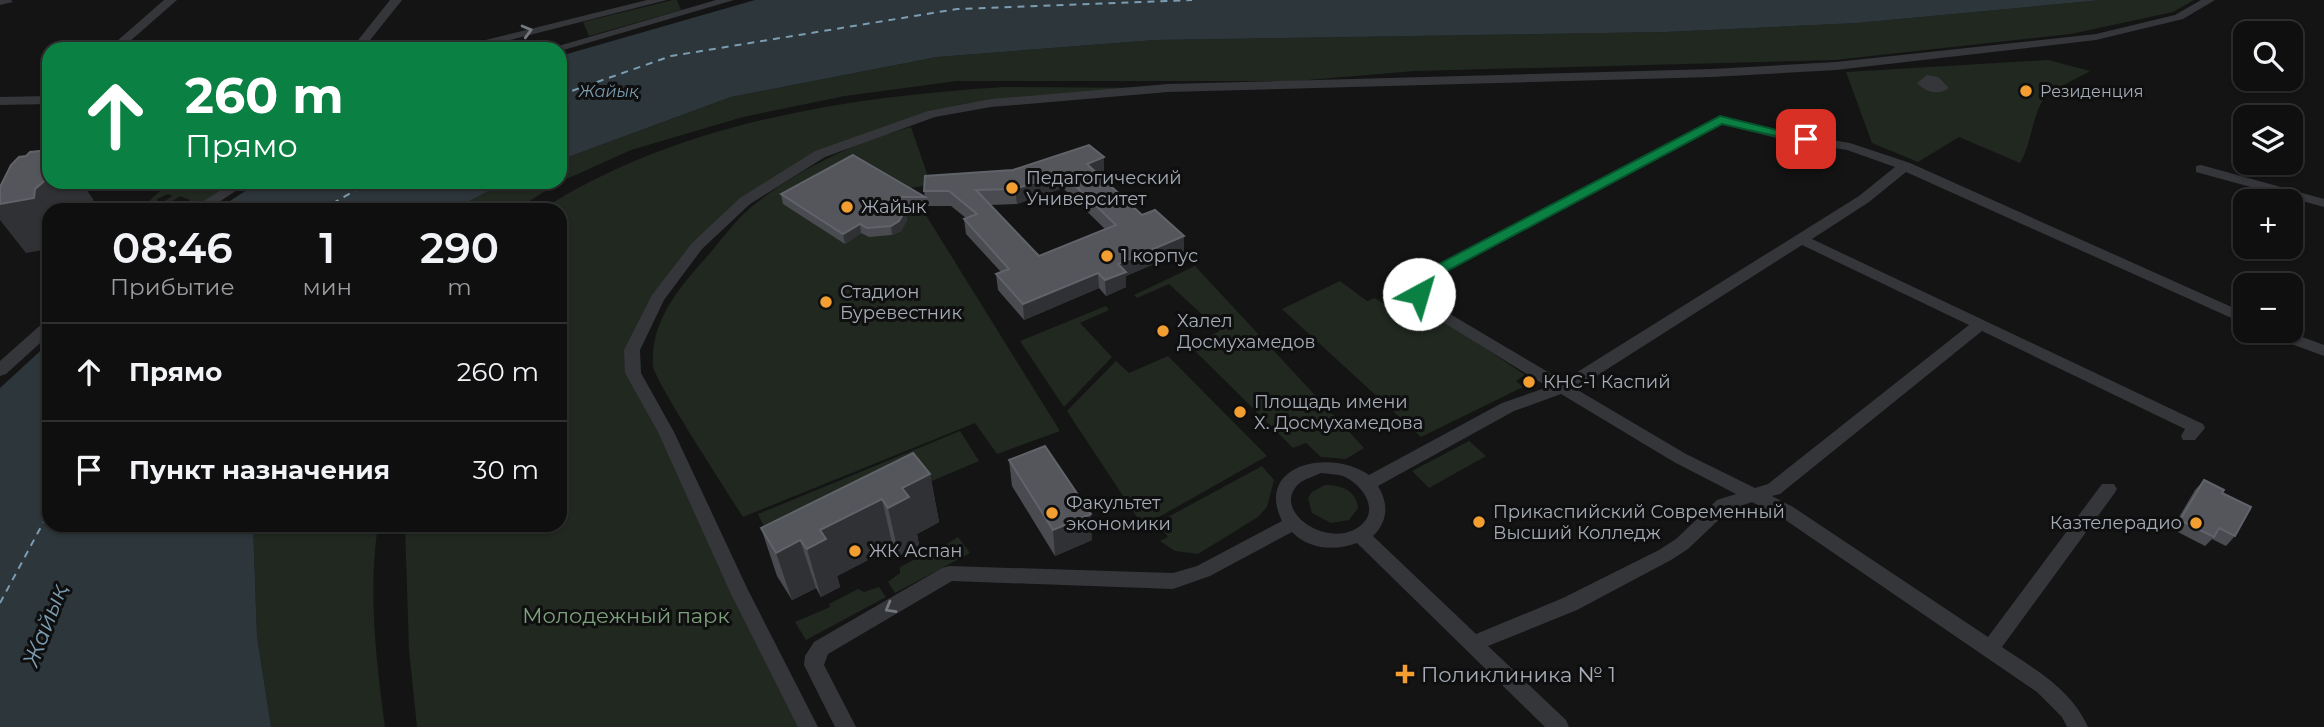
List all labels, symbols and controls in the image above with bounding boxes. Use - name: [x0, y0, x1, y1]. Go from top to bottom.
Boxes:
- map controls: [2233, 21, 2303, 343]
- button: search: [2233, 21, 2303, 91]
- one-way arrow: [521, 25, 533, 39]
- text: 260 m: [185, 66, 344, 125]
- icon: ahead: [70, 70, 161, 161]
- water label: Жайық: [578, 82, 639, 101]
- place label: Резиденция: [2040, 82, 2143, 101]
- marker: Резиденция: [2018, 83, 2034, 99]
- button: layers: [2233, 105, 2303, 175]
- pin: [1776, 109, 1836, 169]
- icon: arrive: [1787, 120, 1825, 158]
- text: Прямо: [185, 126, 298, 165]
- place label: Педагогический Университет: [1026, 167, 1182, 210]
- marker: Педагогический Университет: [1004, 180, 1020, 196]
- button: +: [2233, 189, 2303, 259]
- place label: Жайык: [861, 196, 927, 218]
- marker: Жайык: [839, 199, 855, 215]
- text: 08:46: [112, 222, 233, 274]
- text: 1: [319, 222, 335, 274]
- text: 290: [420, 222, 499, 274]
- place label: 1 корпус: [1121, 245, 1198, 267]
- marker: 1 корпус: [1099, 248, 1115, 264]
- position arrow: [1382, 257, 1456, 331]
- text: Прибытие: [110, 273, 235, 301]
- text: мин: [303, 273, 352, 301]
- text: m: [447, 273, 472, 301]
- button: −: [2233, 273, 2303, 343]
- place label: Стадион Буревестник: [840, 281, 962, 324]
- marker: Стадион Буревестник: [818, 294, 834, 310]
- place label: Халел Досмухамедов: [1177, 310, 1316, 353]
- marker: Халел Досмухамедов: [1155, 323, 1171, 339]
- icon: ahead: [70, 353, 108, 391]
- text: Прямо: [129, 356, 222, 388]
- text: 260 m: [457, 356, 539, 388]
- place label: КНС-1 Каспий: [1543, 371, 1671, 393]
- marker: КНС-1 Каспий: [1521, 374, 1537, 390]
- place label: Площадь имени Х. Досмухамедова: [1254, 391, 1423, 434]
- marker: Площадь имени Х. Досмухамедова: [1232, 404, 1248, 420]
- icon: arrive: [70, 451, 108, 489]
- text: Пункт назначения: [129, 454, 390, 486]
- text: 30 m: [473, 454, 539, 486]
- place label: Факультет экономики: [1066, 492, 1171, 535]
- place label: Прикаспийский Современный Высший Колледж: [1493, 501, 1785, 544]
- marker: Факультет экономики: [1044, 505, 1060, 521]
- place label: Казтелерадио: [2050, 512, 2182, 534]
- marker: Прикаспийский Современный Высший Колледж: [1471, 514, 1487, 530]
- marker: Казтелерадио: [2188, 515, 2204, 531]
- place label: ЖК Аспан: [869, 540, 962, 562]
- marker: ЖК Аспан: [847, 543, 863, 559]
- water label: Жайық: [16, 580, 74, 671]
- one-way arrow: [885, 599, 898, 612]
- park label: Молодежный парк: [522, 603, 730, 628]
- place label: Поликлиника № 1: [1421, 662, 1616, 687]
- marker: Поликлиника № 1: [1395, 664, 1415, 684]

